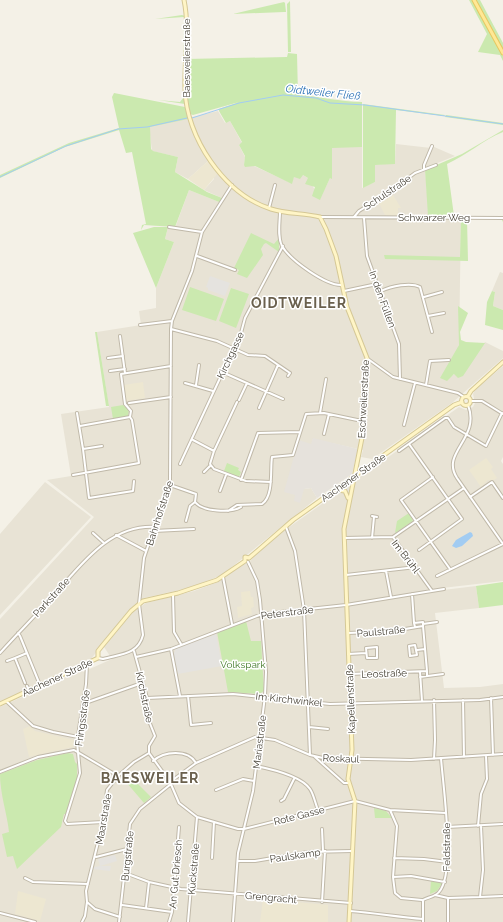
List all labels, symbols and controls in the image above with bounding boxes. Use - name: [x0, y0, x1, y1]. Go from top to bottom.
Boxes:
- street label: Baesweilerstraße: [181, 18, 192, 98]
- water label: Oidtweiler Fließ: [285, 82, 361, 103]
- street label: Schulstraße: [362, 173, 413, 212]
- street label: Schwarzer Weg: [398, 212, 470, 223]
- street label: In den Füllen: [367, 269, 398, 329]
- district label: OIDTWEILER: [251, 295, 347, 311]
- street label: Kirchgasse: [215, 330, 246, 380]
- street label: Eschweilerstraße: [356, 359, 371, 439]
- street label: Aachener Straße: [319, 451, 388, 504]
- street label: Bahnhofstraße: [144, 479, 175, 547]
- street label: Im Brühl: [389, 538, 422, 575]
- street label: Parkstraße: [31, 575, 72, 619]
- street label: Peterstraße: [260, 604, 314, 621]
- street label: Paulstraße: [356, 624, 406, 639]
- street label: Aachener Straße: [20, 656, 94, 699]
- park label: Volkspark: [220, 659, 266, 670]
- street label: Kapellenstraße: [344, 664, 357, 734]
- street label: Leostraße: [361, 667, 407, 680]
- street label: Kirchstraße: [134, 671, 155, 724]
- street label: Fringsstraße: [73, 689, 92, 747]
- street label: Im Kirchwinkel: [255, 691, 323, 709]
- street label: Mariastraße: [251, 715, 268, 769]
- street label: Roskaul: [323, 752, 360, 765]
- district label: BAESWEILER: [101, 770, 199, 786]
- street label: Maarstraße: [94, 793, 113, 845]
- street label: Rote Gasse: [273, 804, 326, 827]
- street label: Feldstraße: [441, 822, 452, 871]
- street label: Burgstraße: [119, 830, 136, 882]
- street label: An Gut Driesch: [167, 839, 184, 909]
- street label: Kückstraße: [186, 843, 201, 895]
- street label: Paulskamp: [269, 846, 321, 865]
- street label: Grengracht: [245, 890, 298, 905]

